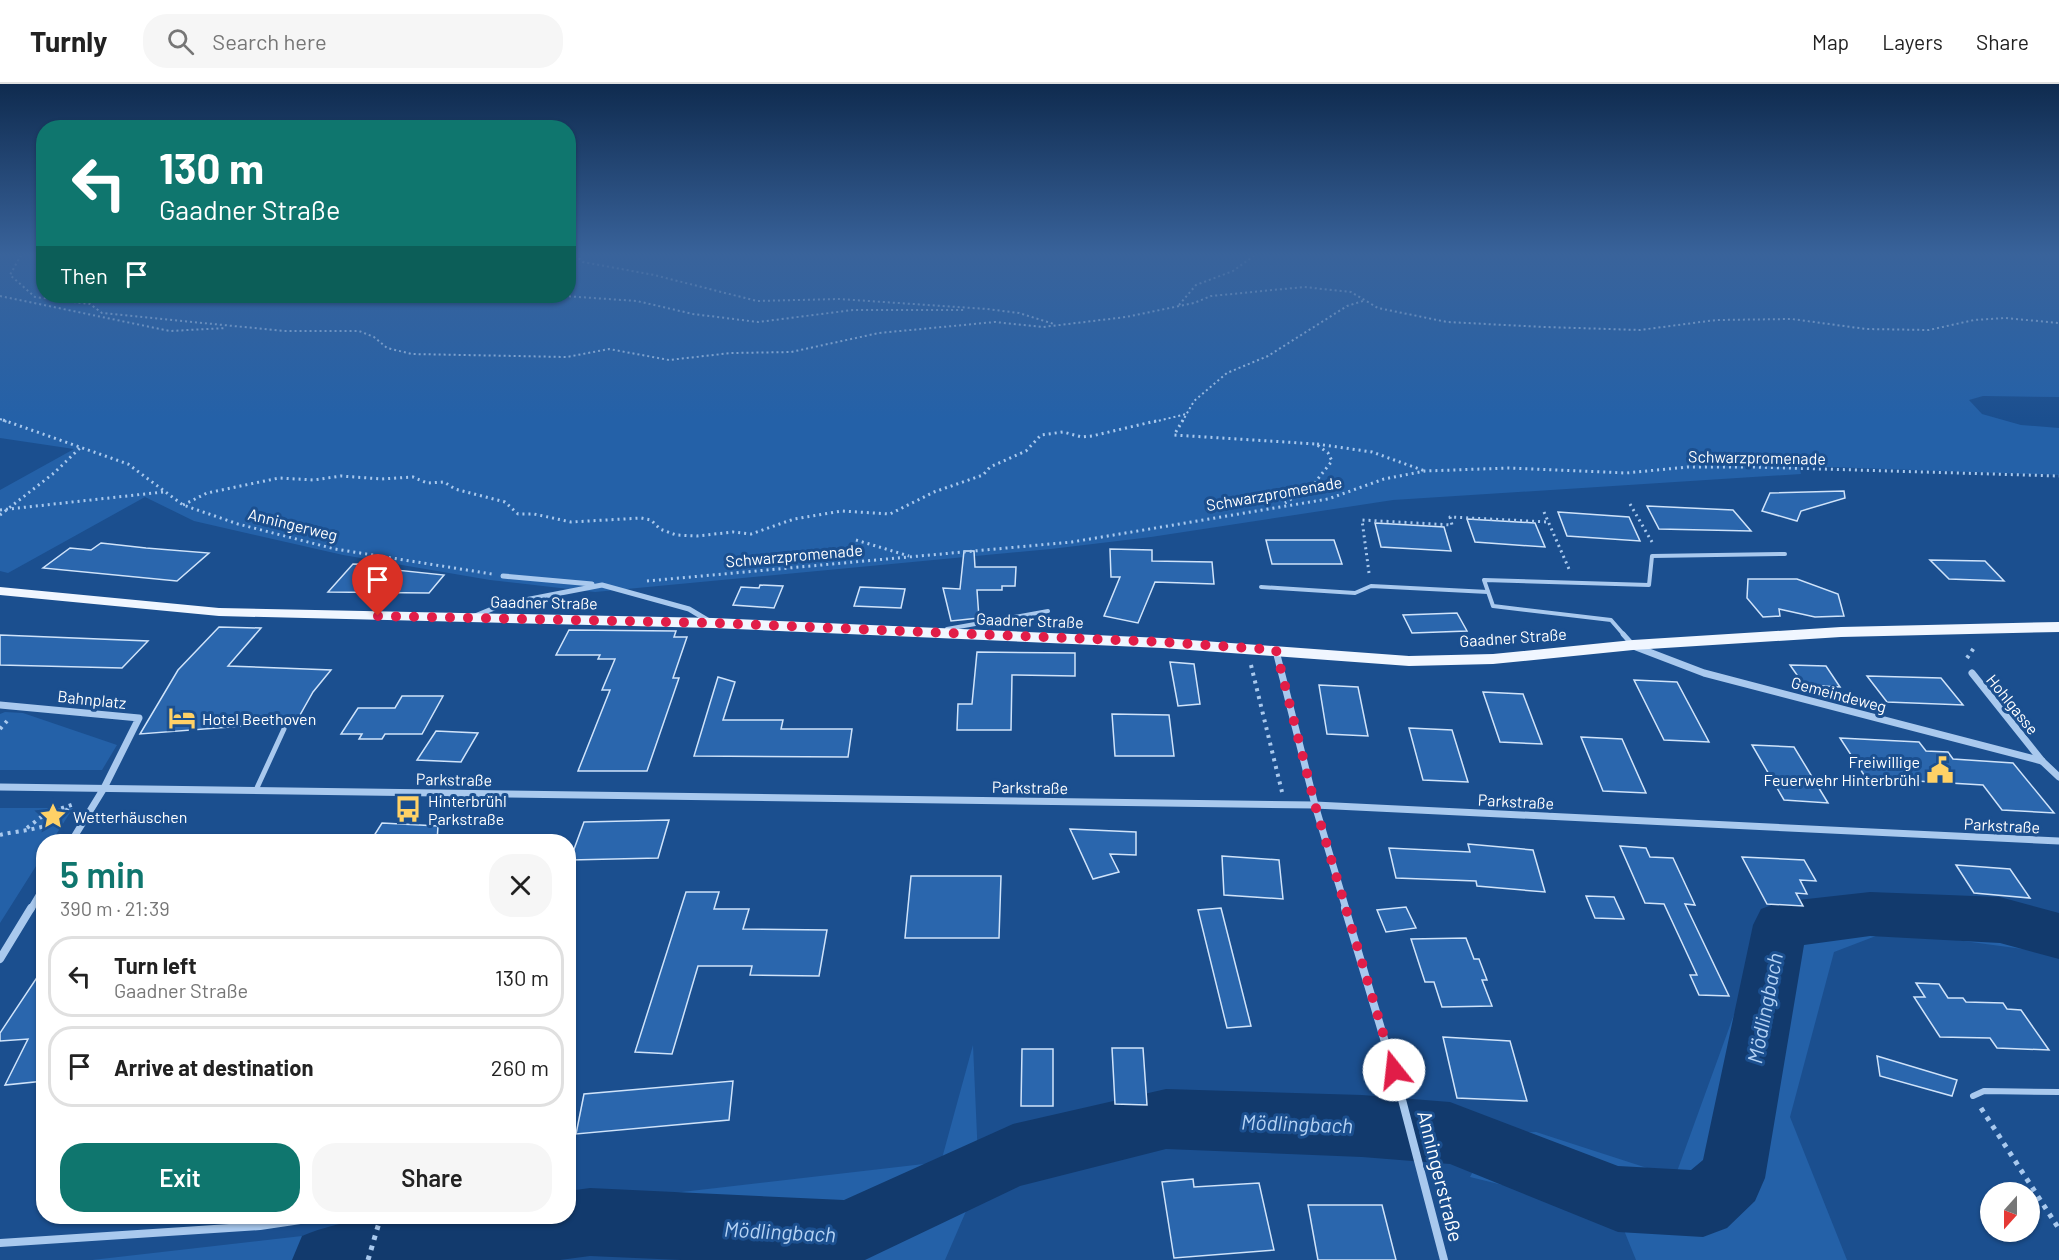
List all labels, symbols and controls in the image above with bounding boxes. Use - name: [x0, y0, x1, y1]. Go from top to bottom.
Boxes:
- search box: [143, 14, 563, 68]
- text: Turnly: [30, 24, 107, 58]
- icon: search: [164, 25, 197, 58]
- text: Search here: [212, 28, 327, 54]
- text: Map: [1812, 29, 1849, 54]
- text: Layers: [1882, 29, 1943, 54]
- text: Share: [1976, 29, 2029, 54]
- text: 130 m: [159, 142, 264, 192]
- icon: left: [60, 144, 138, 222]
- text: Gaadner Straße: [159, 193, 340, 225]
- icon: arrive: [120, 258, 153, 291]
- text: Then: [60, 262, 108, 288]
- street label: Schwarzpromenade: [1688, 446, 1826, 468]
- street label: Schwarzpromenade: [1205, 472, 1343, 514]
- street label: Anningerweg: [246, 504, 340, 544]
- street label: Schwarzpromenade: [725, 540, 863, 570]
- pin: [352, 554, 403, 616]
- icon: arrive: [361, 563, 394, 596]
- street label: Gaadner Straße: [490, 592, 598, 612]
- street label: Gaadner Straße: [976, 609, 1084, 631]
- street label: Gaadner Straße: [1459, 624, 1567, 650]
- street label: Hohlgasse: [1983, 670, 2043, 738]
- street label: Gemeindeweg: [1789, 672, 1889, 716]
- street label: Bahnplatz: [57, 686, 127, 712]
- hotel icon: Hotel Beethoven: [167, 703, 197, 733]
- place label: Hotel Beethoven: [202, 709, 316, 728]
- place label: Freiwillige Feuerwehr Hinterbrühl: [1764, 752, 1920, 789]
- public building icon: Freiwillige Feuerwehr Hinterbrühl: [1925, 755, 1955, 785]
- street label: Parkstraße: [416, 769, 492, 789]
- street label: Parkstraße: [992, 777, 1068, 797]
- street label: Parkstraße: [1477, 790, 1555, 812]
- place label: Hinterbrühl Parkstraße: [428, 791, 507, 828]
- bus stop icon: Hinterbrühl Parkstraße: [393, 794, 423, 824]
- place icon: Wetterhäuschen: [38, 801, 68, 831]
- place label: Wetterhäuschen: [73, 807, 187, 826]
- street label: Parkstraße: [1963, 814, 2041, 836]
- text: 5 min: [60, 852, 145, 895]
- button: close: [489, 854, 552, 917]
- text: 390 m · 21:39: [60, 896, 170, 920]
- water label: Mödlingbach: [1741, 951, 1787, 1065]
- text: Turn left: [114, 952, 197, 978]
- icon: left: [63, 960, 96, 993]
- text: 130 m: [495, 964, 549, 990]
- text: Gaadner Straße: [114, 978, 248, 1002]
- position arrow: [1362, 1038, 1426, 1102]
- icon: arrive: [63, 1050, 96, 1083]
- text: Arrive at destination: [114, 1054, 313, 1080]
- text: 260 m: [491, 1054, 549, 1080]
- street label: Anningerstraße: [1413, 1108, 1469, 1244]
- water label: Mödlingbach: [1241, 1109, 1353, 1137]
- button: Exit: [60, 1143, 300, 1212]
- button: Share: [312, 1143, 552, 1212]
- north arrow: [1980, 1182, 2040, 1242]
- map controls: [1980, 1182, 2040, 1242]
- water label: Mödlingbach: [723, 1216, 837, 1246]

